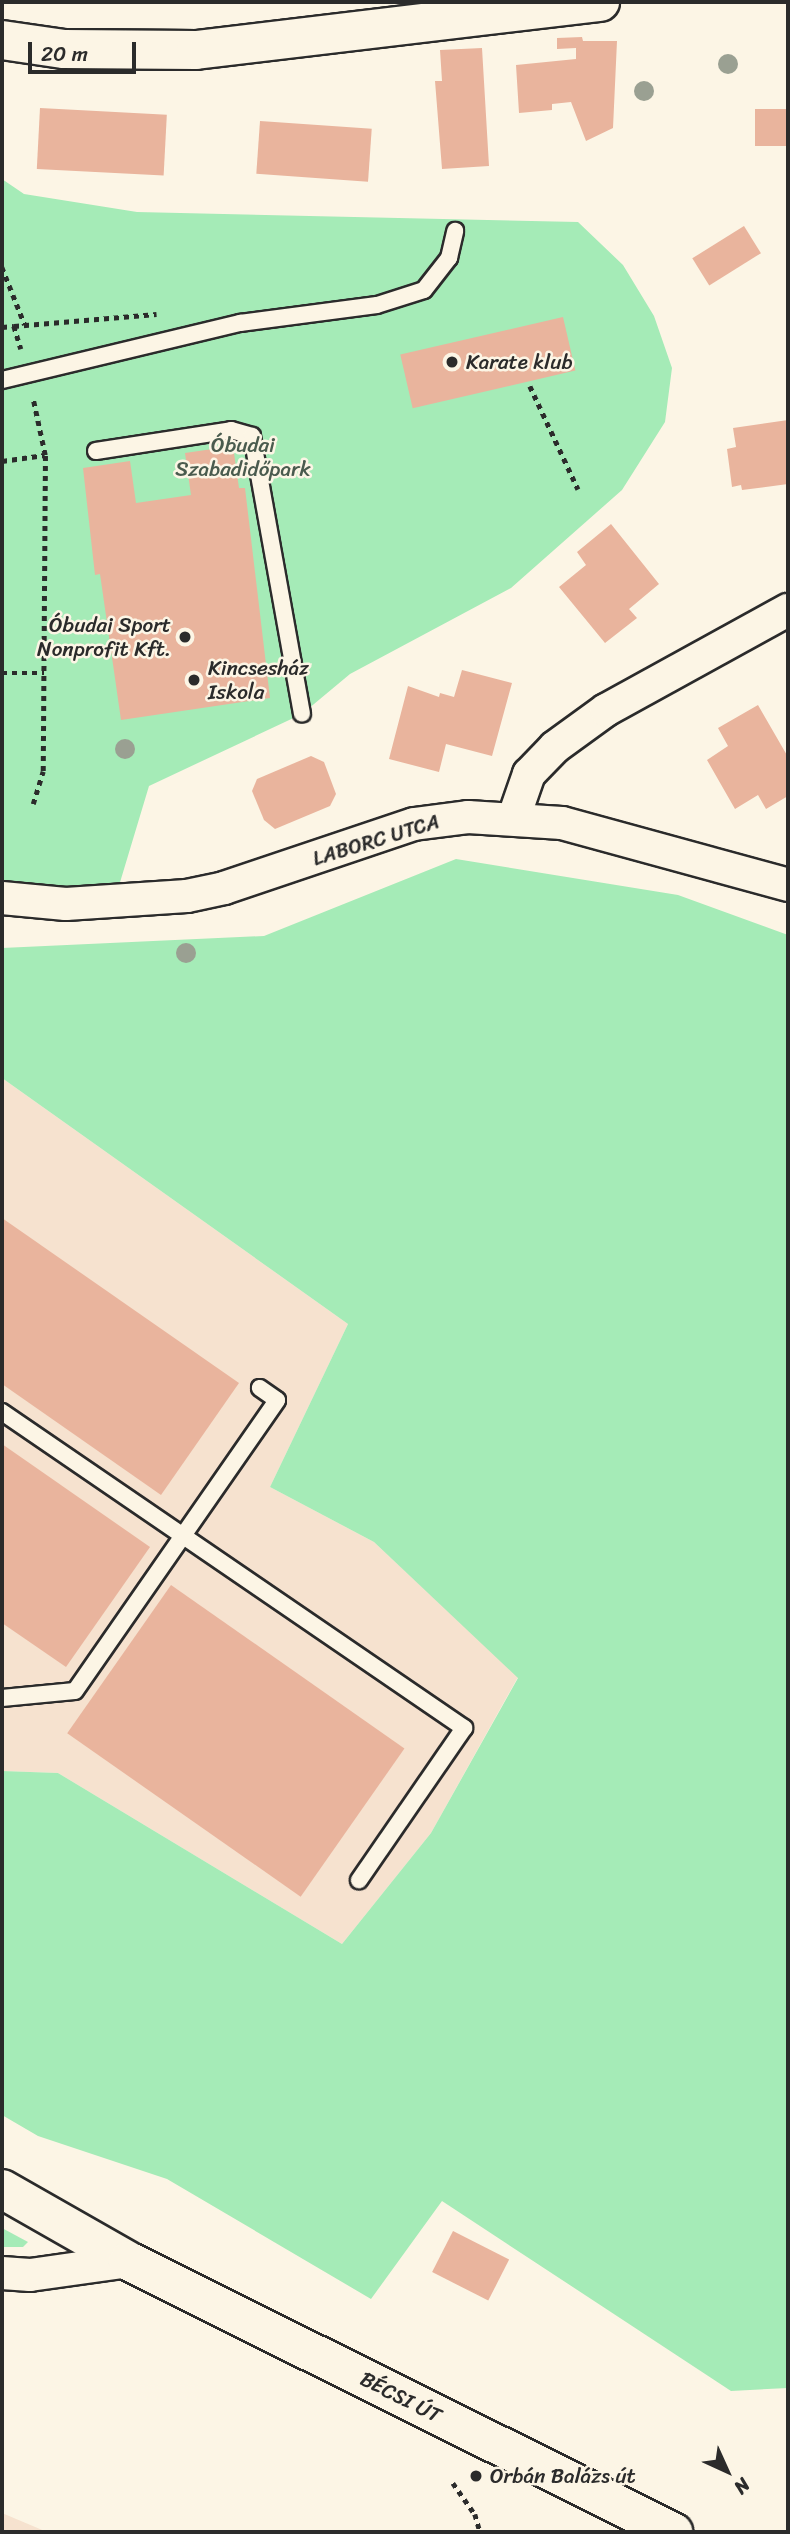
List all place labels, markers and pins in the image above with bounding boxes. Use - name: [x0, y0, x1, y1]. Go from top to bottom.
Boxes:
- place label: Karate klub: [466, 349, 573, 375]
- marker: Karate klub: [444, 354, 460, 370]
- place label: Óbudai Sport Nonprofit Kft.: [37, 612, 171, 662]
- marker: Óbudai Sport Nonprofit Kft.: [177, 629, 193, 645]
- place label: Kincsesház Iskola: [208, 655, 309, 705]
- marker: Kincsesház Iskola: [186, 672, 202, 688]
- place label: Orbán Balázs út: [490, 2463, 636, 2489]
- marker: Orbán Balázs út: [468, 2468, 484, 2484]

